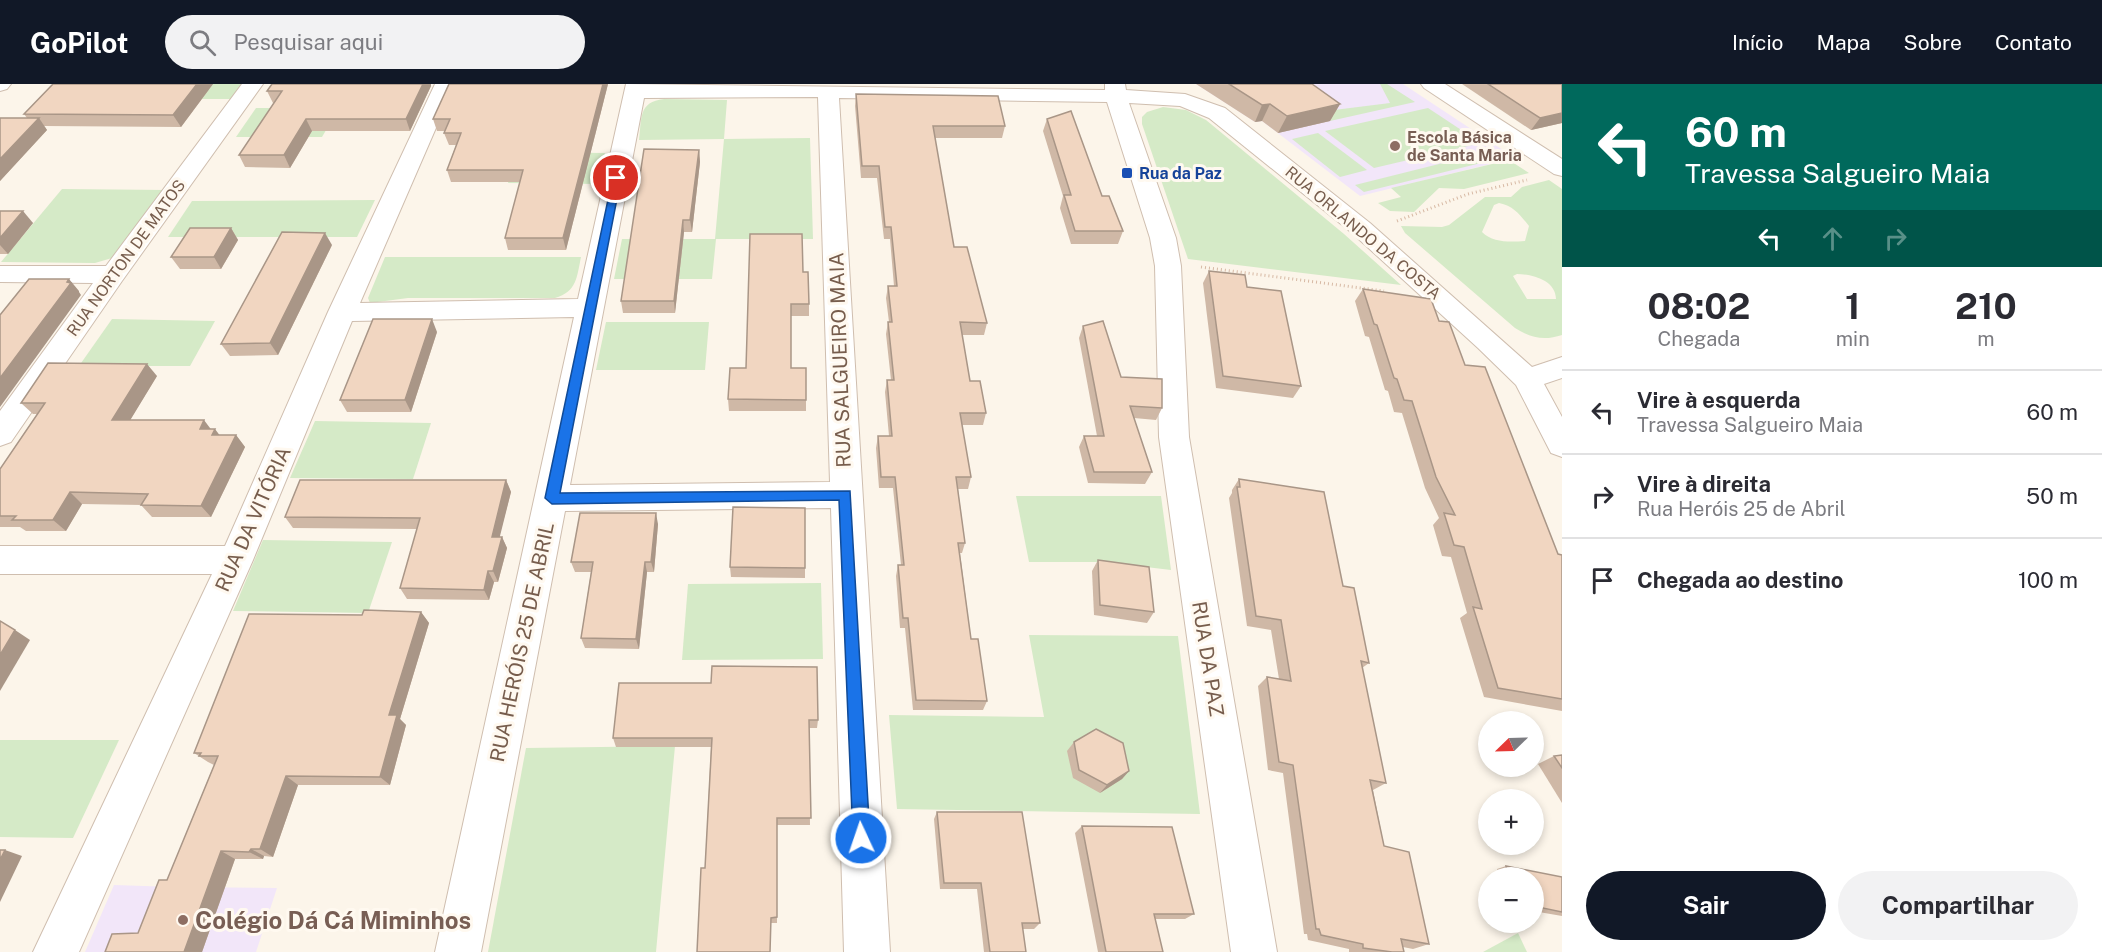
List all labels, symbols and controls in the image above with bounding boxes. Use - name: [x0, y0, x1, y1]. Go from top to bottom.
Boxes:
- search box: [165, 15, 585, 69]
- text: GoPilot: [30, 26, 129, 59]
- icon: search: [186, 26, 219, 59]
- text: Pesquisar aqui: [234, 29, 383, 55]
- text: Início: [1732, 30, 1783, 55]
- text: Mapa: [1816, 30, 1871, 55]
- text: Sobre: [1904, 30, 1962, 55]
- text: Contato: [1995, 30, 2072, 55]
- text: 60 m: [1685, 107, 1787, 156]
- icon: left: [1586, 108, 1664, 186]
- place label: Escola Básica de Santa Maria: [1407, 128, 1522, 165]
- marker: Escola Básica de Santa Maria: [1388, 139, 1402, 153]
- pin: [590, 152, 641, 203]
- text: Travessa Salgueiro Maia: [1685, 157, 1990, 189]
- icon: arrive: [599, 161, 632, 194]
- street label: RUA ORLANDO DA COSTA: [1281, 162, 1445, 304]
- place label: Rua da Paz: [1139, 164, 1222, 183]
- marker: Rua da Paz: [1120, 166, 1134, 180]
- street label: RUA NORTON DE MATOS: [63, 176, 189, 340]
- icon: left: [1753, 222, 1786, 255]
- icon: ahead: [1816, 222, 1849, 255]
- icon: right: [1879, 222, 1912, 255]
- street label: RUA SALGUEIRO MAIA: [824, 252, 856, 468]
- text: 08:02: [1647, 285, 1750, 327]
- text: 1: [1845, 285, 1860, 327]
- text: 210: [1955, 285, 2017, 327]
- text: Chegada: [1658, 327, 1740, 351]
- text: min: [1836, 327, 1870, 351]
- text: m: [1977, 327, 1995, 351]
- text: Vire à esquerda: [1637, 387, 1801, 413]
- icon: left: [1586, 396, 1619, 429]
- text: 60 m: [2027, 399, 2078, 425]
- text: Travessa Salgueiro Maia: [1637, 413, 1863, 437]
- street label: RUA DA VITÓRIA: [209, 442, 296, 595]
- text: Vire à direita: [1637, 471, 1771, 497]
- icon: right: [1586, 480, 1619, 513]
- text: 50 m: [2026, 483, 2078, 509]
- text: Rua Heróis 25 de Abril: [1637, 497, 1846, 521]
- street label: RUA HERÓIS 25 DE ABRIL: [484, 520, 559, 764]
- icon: arrive: [1586, 564, 1619, 597]
- text: Chegada ao destino: [1637, 567, 1843, 593]
- text: 100 m: [2018, 567, 2078, 593]
- street label: RUA DA PAZ: [1187, 600, 1229, 718]
- north arrow: [1478, 711, 1544, 777]
- map controls: [1478, 711, 1544, 933]
- button: +: [1478, 789, 1544, 855]
- position arrow: [829, 806, 893, 870]
- button: −: [1478, 867, 1544, 933]
- button: Sair: [1586, 871, 1826, 940]
- button: Compartilhar: [1838, 871, 2078, 940]
- place label: Colégio Dá Cá Miminhos: [195, 906, 471, 934]
- marker: Colégio Dá Cá Miminhos: [176, 913, 190, 927]

